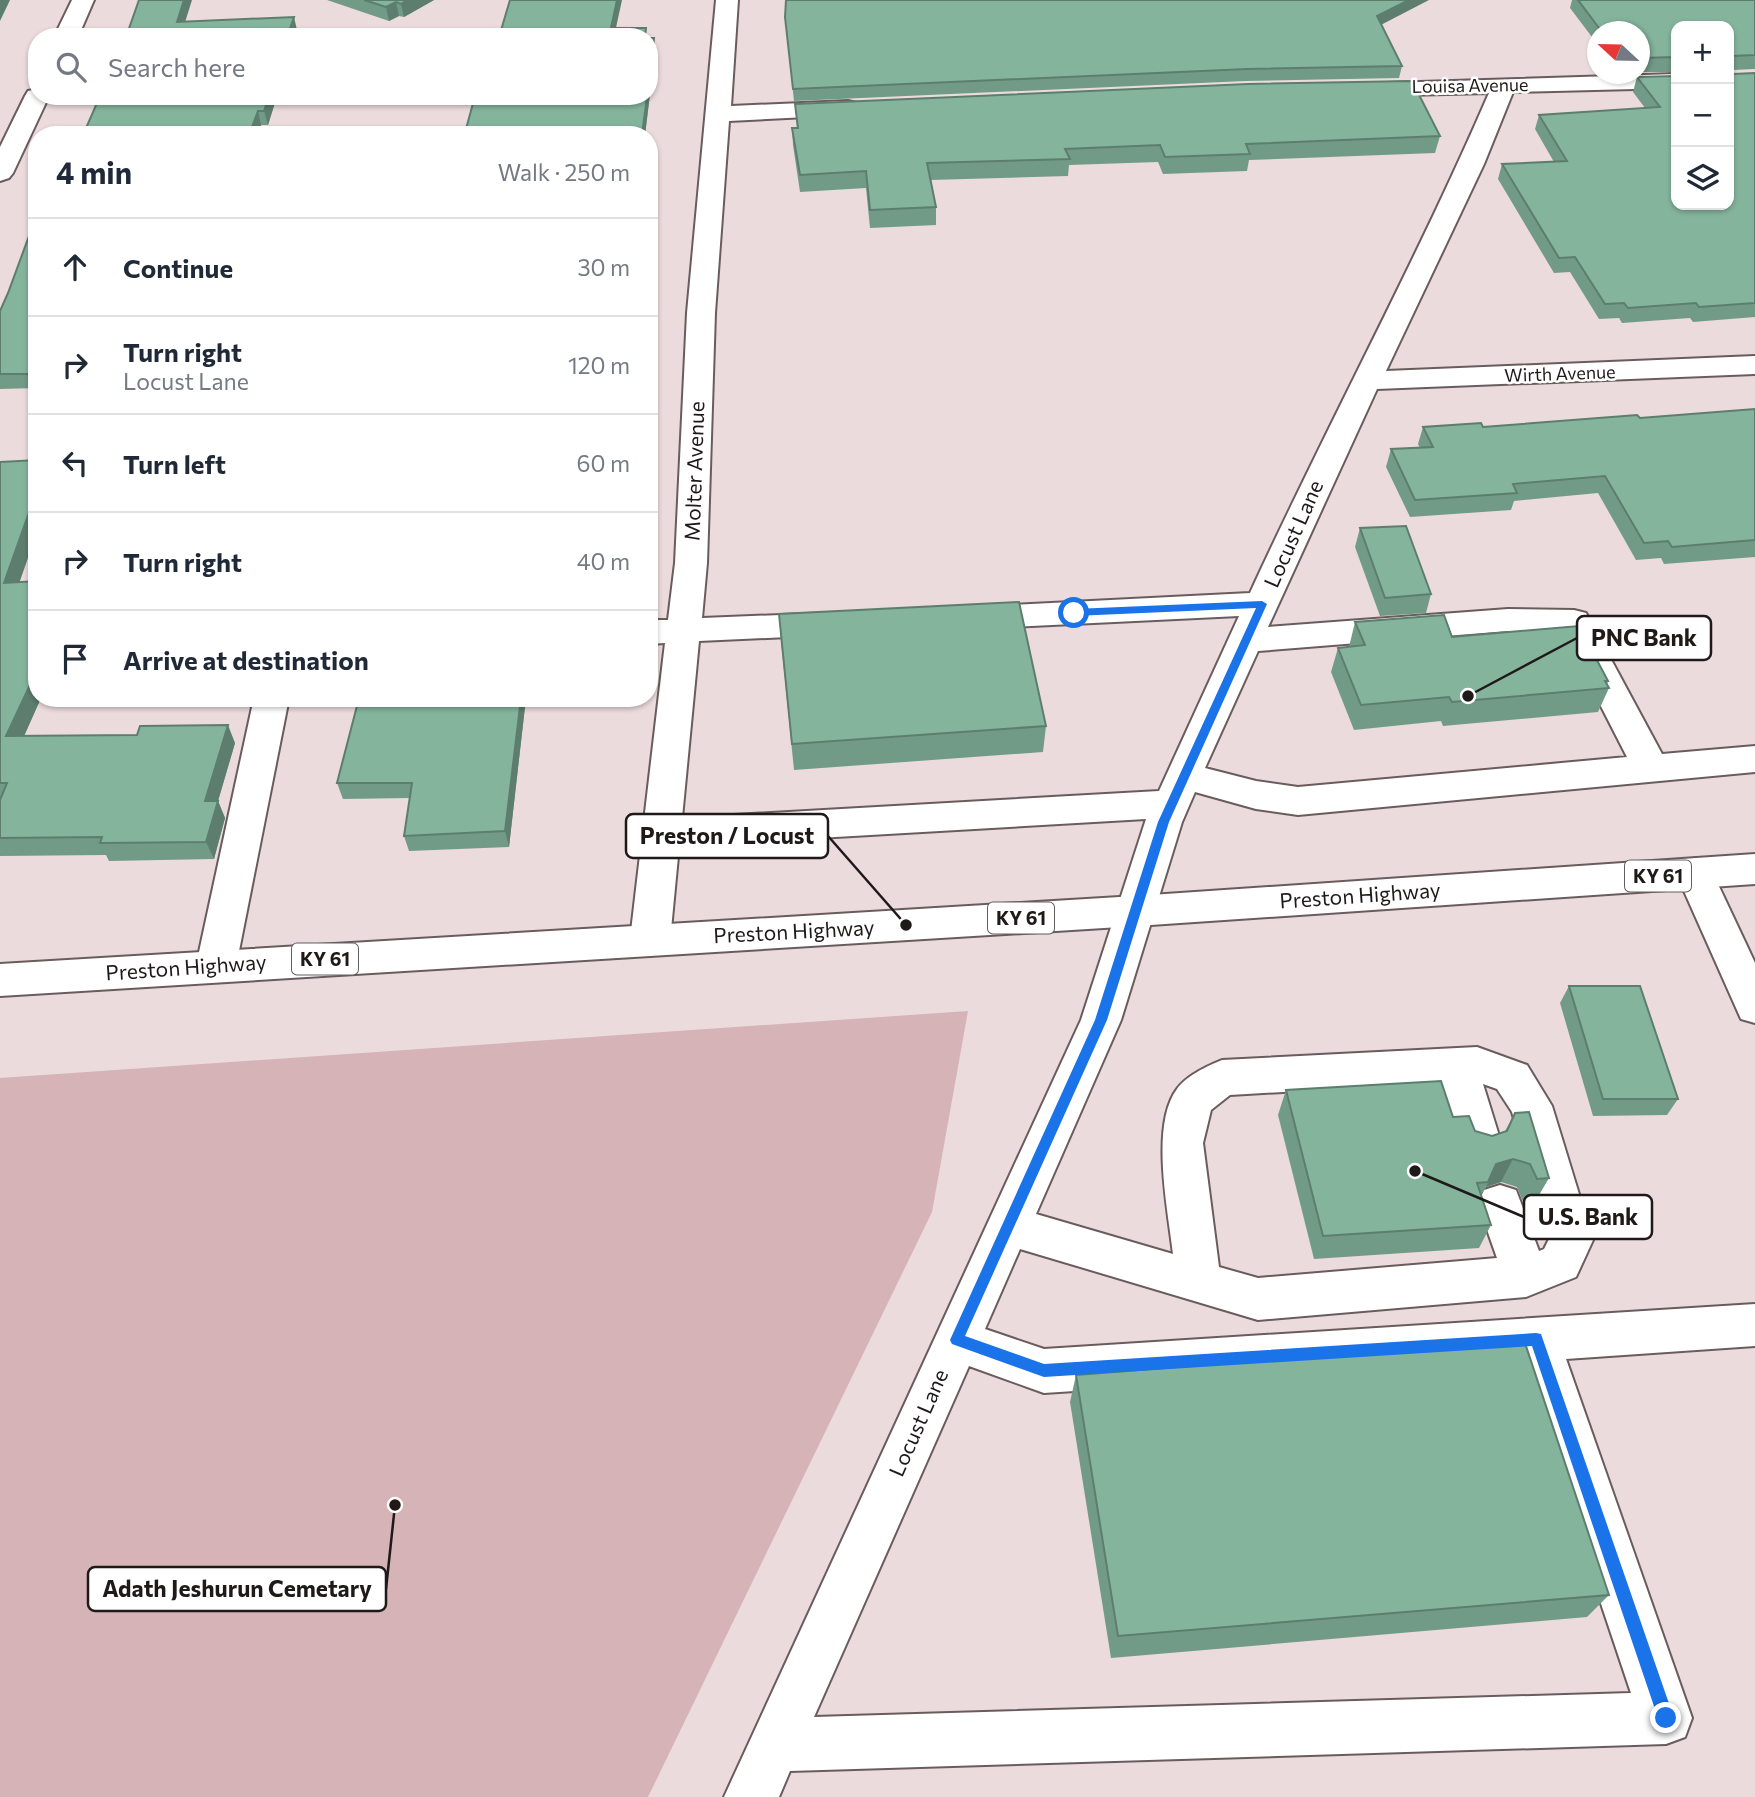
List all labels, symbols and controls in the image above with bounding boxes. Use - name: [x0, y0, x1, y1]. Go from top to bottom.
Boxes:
- north arrow: [1587, 21, 1650, 84]
- map controls: [1671, 21, 1734, 210]
- button: +: [1671, 21, 1734, 84]
- search box: [28, 28, 658, 105]
- icon: search: [52, 48, 90, 86]
- text: Search here: [108, 51, 246, 82]
- street label: Louisa Avenue: [1411, 73, 1529, 97]
- button: −: [1671, 84, 1734, 147]
- button: layers: [1671, 147, 1734, 210]
- text: 4 min: [56, 153, 132, 190]
- text: Walk · 250 m: [498, 158, 630, 186]
- icon: ahead: [56, 248, 94, 286]
- text: Continue: [123, 252, 233, 283]
- text: 30 m: [577, 253, 630, 281]
- text: Turn right: [123, 336, 242, 367]
- icon: right: [56, 346, 94, 384]
- text: 120 m: [568, 351, 630, 379]
- street label: Wirth Avenue: [1504, 360, 1616, 386]
- text: Locust Lane: [123, 367, 249, 395]
- street label: Molter Avenue: [679, 401, 708, 541]
- icon: left: [56, 444, 94, 482]
- text: Turn left: [123, 448, 226, 479]
- text: 60 m: [577, 449, 630, 477]
- street label: Locust Lane: [1258, 476, 1327, 591]
- icon: right: [56, 542, 94, 580]
- text: Turn right: [123, 546, 242, 577]
- text: 40 m: [577, 547, 630, 575]
- route start: [1058, 597, 1089, 628]
- callout: PNC Bank: [1577, 616, 1711, 660]
- text: PNC Bank: [1591, 623, 1697, 651]
- icon: arrive: [56, 640, 94, 678]
- text: Arrive at destination: [123, 644, 369, 675]
- callout: Preston / Locust: [626, 814, 828, 858]
- text: Preston / Locust: [640, 821, 814, 849]
- road number: KY 61: [1625, 860, 1691, 891]
- street label: Preston Highway: [1279, 876, 1441, 913]
- road number: KY 61: [988, 902, 1054, 934]
- street label: Preston Highway: [713, 914, 875, 947]
- road number: KY 61: [292, 944, 358, 974]
- street label: Preston Highway: [105, 948, 267, 985]
- callout: U.S. Bank: [1524, 1195, 1652, 1239]
- text: U.S. Bank: [1538, 1202, 1638, 1230]
- street label: Locust Lane: [883, 1365, 952, 1480]
- callout: Adath Jeshurun Cemetary: [88, 1567, 386, 1611]
- text: Adath Jeshurun Cemetary: [102, 1574, 372, 1602]
- route end: [1650, 1702, 1681, 1733]

